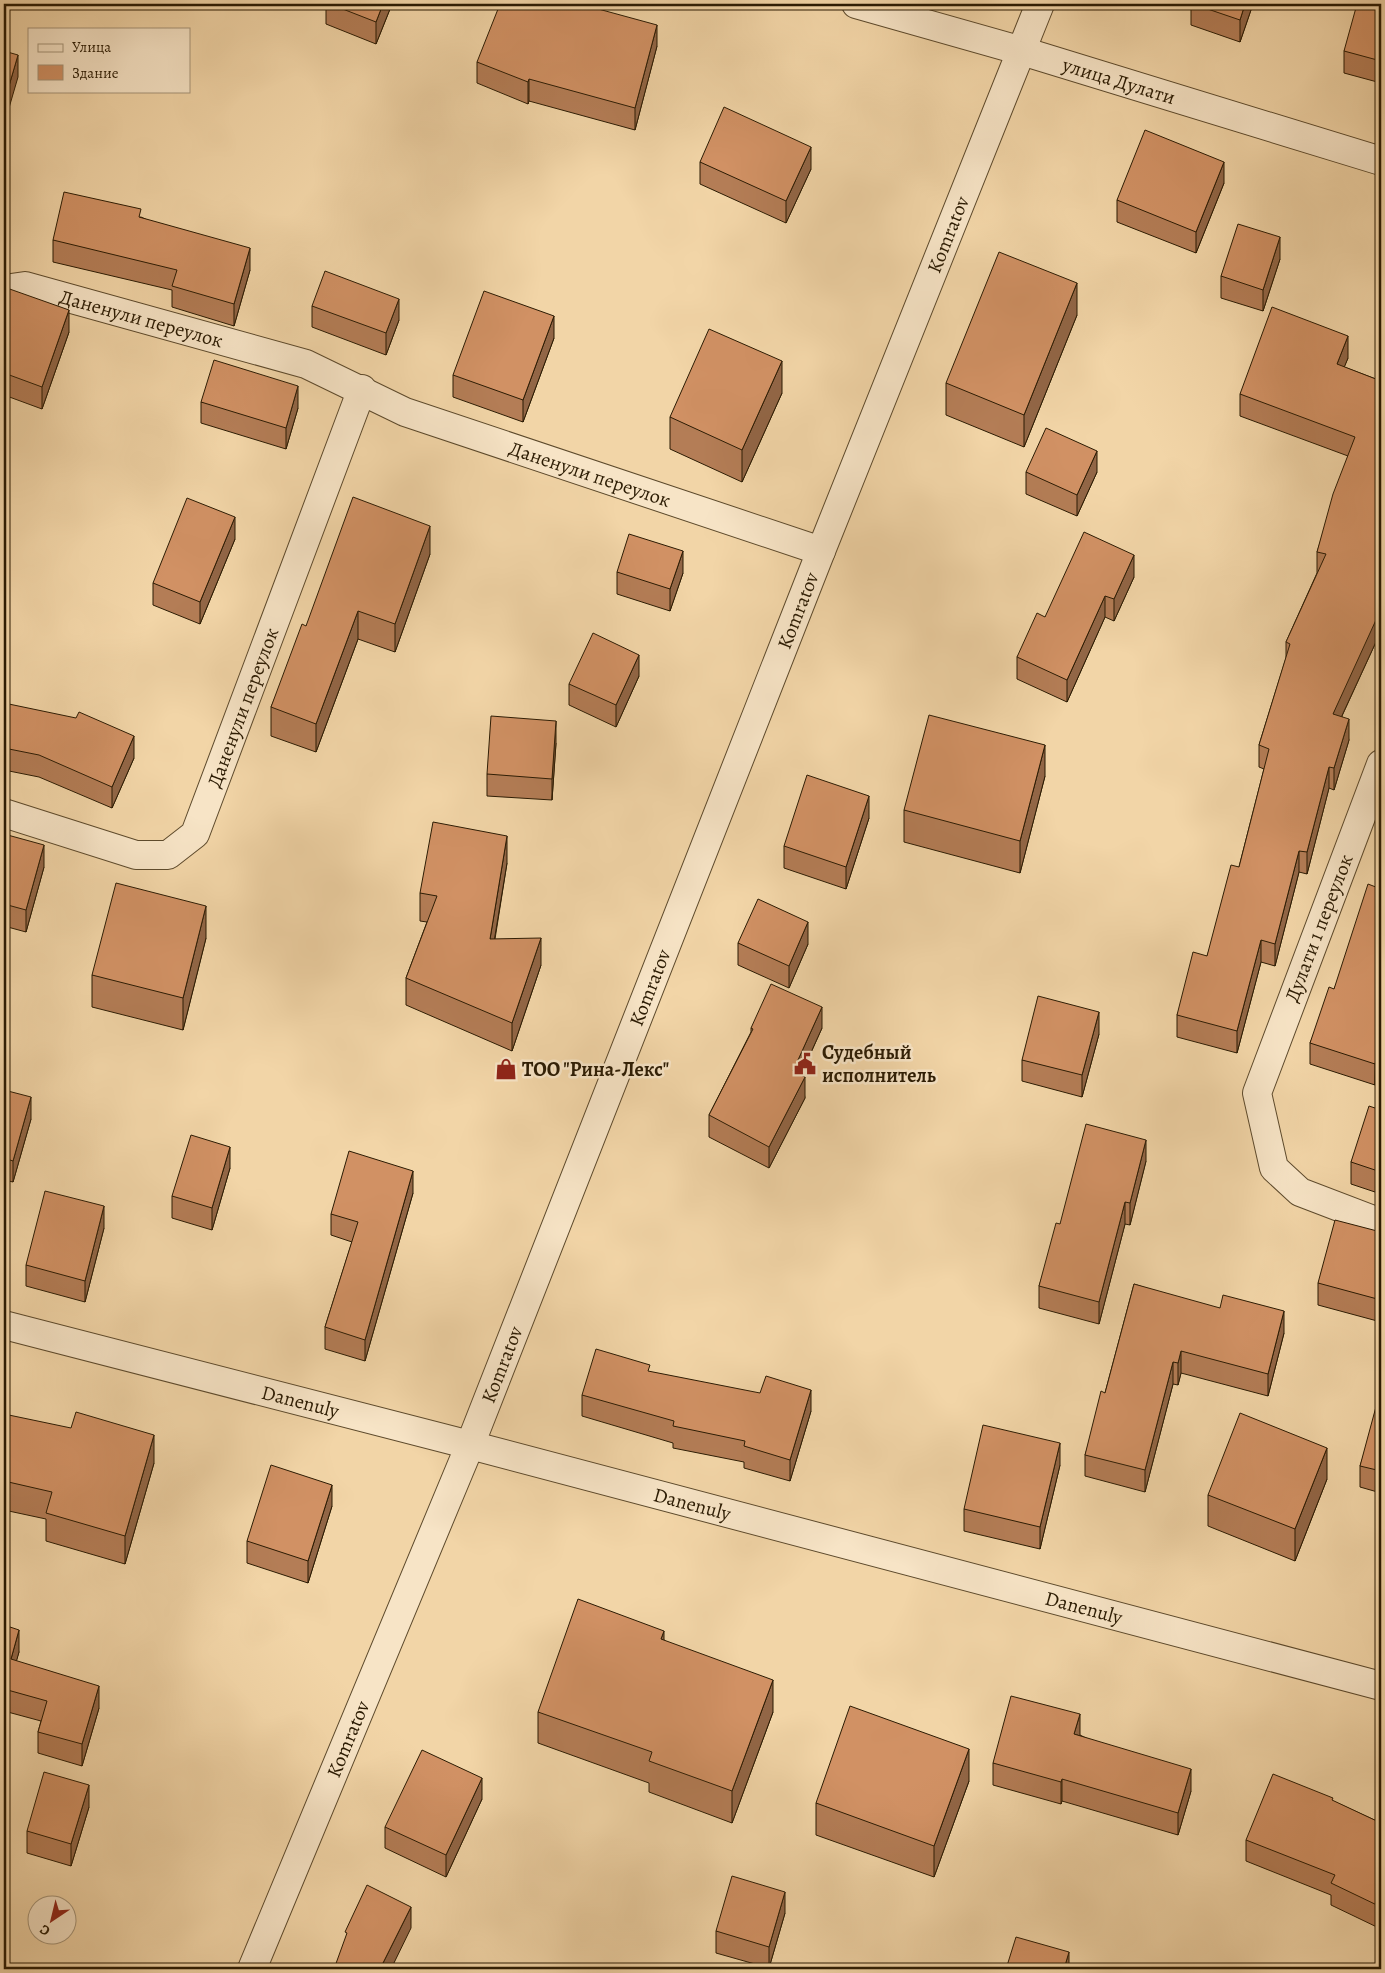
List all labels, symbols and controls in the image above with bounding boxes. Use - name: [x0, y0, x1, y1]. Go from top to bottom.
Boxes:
- legend: [28, 28, 190, 92]
- text: Улица: [72, 37, 111, 57]
- street label: улица Дулати: [1058, 50, 1179, 111]
- text: Здание: [72, 63, 119, 83]
- street label: Komratov: [920, 191, 976, 277]
- street label: Даненули переулок: [56, 283, 226, 354]
- street label: Даненули переулок: [506, 434, 674, 513]
- street label: Komratov: [770, 567, 825, 653]
- street label: Даненули переулок: [200, 624, 285, 791]
- street label: Дулати 1 переулок: [1278, 850, 1360, 1006]
- street label: Komratov: [622, 944, 677, 1030]
- place label: Судебный исполнитель: [822, 1039, 936, 1089]
- public building icon: Судебный исполнитель: [792, 1051, 818, 1077]
- shop icon: ТОО "Рина-Лекс": [493, 1056, 519, 1082]
- place label: ТОО "Рина-Лекс": [522, 1056, 669, 1083]
- street label: Komratov: [474, 1321, 529, 1407]
- street label: Danenuly: [259, 1378, 343, 1424]
- street label: Danenuly: [651, 1481, 735, 1527]
- street label: Danenuly: [1042, 1584, 1126, 1631]
- street label: Komratov: [320, 1696, 376, 1781]
- north arrow: [28, 1896, 78, 1946]
- text: С: [36, 1920, 54, 1940]

